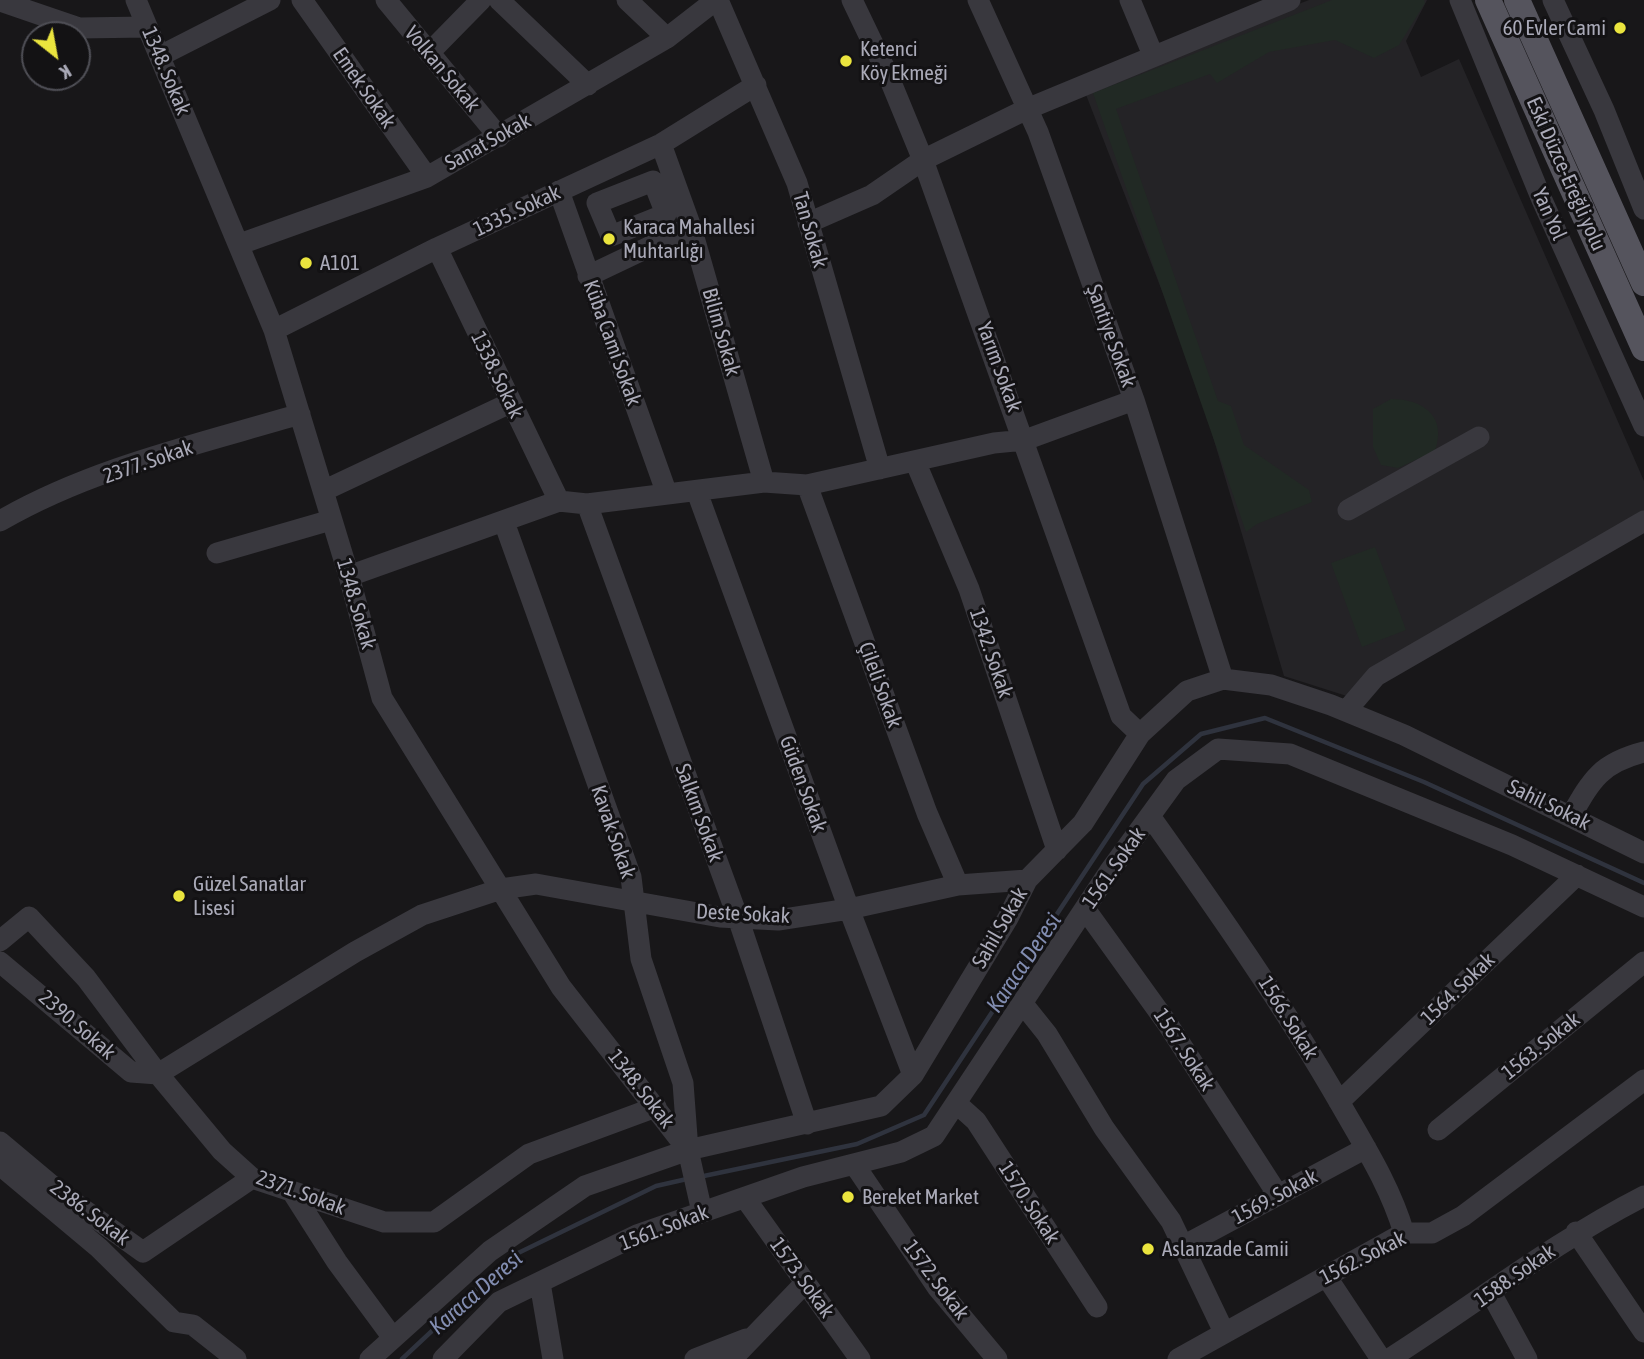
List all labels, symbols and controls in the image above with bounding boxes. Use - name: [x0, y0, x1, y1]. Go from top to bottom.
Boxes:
- place label: 60 Evler Cami: [1503, 15, 1606, 41]
- marker: 60 Evler Cami: [1612, 20, 1628, 36]
- north arrow: [21, 21, 91, 91]
- street label: Volkan Sokak: [399, 21, 485, 117]
- street label: 1348. Sokak: [136, 23, 196, 119]
- place label: Ketenci Köy Ekmeği: [860, 36, 948, 86]
- street label: Emek Sokak: [327, 43, 401, 133]
- marker: Ketenci Köy Ekmeği: [838, 53, 854, 69]
- text: K: [56, 60, 75, 84]
- street label: Eski Düzce-Ereğli yolu: [1521, 93, 1611, 255]
- street label: Sanat Sokak: [441, 108, 535, 176]
- street label: 1335. Sokak: [470, 180, 564, 242]
- street label: Yan Yol: [1526, 184, 1572, 244]
- street label: Tan Sokak: [787, 189, 833, 271]
- place label: Karaca Mahallesi Muhtarlığı: [623, 214, 755, 264]
- marker: Karaca Mahallesi Muhtarlığı: [601, 231, 617, 247]
- place label: A101: [320, 250, 360, 276]
- marker: A101: [298, 255, 314, 271]
- street label: Küba Cami Sokak: [578, 277, 646, 409]
- street label: Şantiye Sokak: [1081, 281, 1141, 391]
- street label: Bilim Sokak: [696, 285, 746, 379]
- street label: Yarım Sokak: [971, 319, 1027, 415]
- street label: 1338. Sokak: [465, 328, 529, 422]
- street label: 2377. Sokak: [100, 435, 196, 489]
- street label: 1348. Sokak: [331, 556, 381, 652]
- street label: 1342. Sokak: [964, 605, 1018, 701]
- street label: Çileli Sokak: [853, 639, 907, 731]
- street label: Güden Sokak: [774, 732, 832, 836]
- street label: Salkım Sokak: [670, 761, 728, 865]
- street label: Sahil Sokak: [1503, 774, 1595, 836]
- street label: Kavak Sokak: [585, 782, 641, 882]
- street label: 1561. Sokak: [1077, 823, 1151, 913]
- place label: Güzel Sanatlar Lisesi: [193, 871, 306, 921]
- street label: Sahil Sokak: [967, 883, 1033, 973]
- marker: Güzel Sanatlar Lisesi: [171, 888, 187, 904]
- street label: Deste Sokak: [695, 899, 791, 929]
- water label: Karaca Deresi: [981, 908, 1067, 1018]
- street label: 1564. Sokak: [1416, 948, 1500, 1030]
- street label: 1566. Sokak: [1253, 972, 1323, 1064]
- street label: 2390. Sokak: [34, 985, 120, 1065]
- street label: 1567. Sokak: [1148, 1004, 1220, 1096]
- street label: 1563. Sokak: [1497, 1007, 1585, 1085]
- street label: 1348. Sokak: [602, 1045, 680, 1133]
- street label: 1570. Sokak: [993, 1157, 1065, 1249]
- street label: 1569. Sokak: [1228, 1164, 1322, 1230]
- street label: 2371. Sokak: [253, 1165, 349, 1221]
- street label: 2386. Sokak: [45, 1175, 135, 1251]
- place label: Bereket Market: [862, 1184, 979, 1210]
- marker: Bereket Market: [840, 1189, 856, 1205]
- street label: 1561. Sokak: [616, 1200, 712, 1256]
- street label: 1562. Sokak: [1316, 1226, 1410, 1290]
- street label: 1573. Sokak: [764, 1233, 840, 1323]
- street label: 1572. Sokak: [898, 1235, 974, 1325]
- place label: Aslanzade Camii: [1162, 1236, 1289, 1262]
- street label: 1588. Sokak: [1470, 1239, 1560, 1313]
- marker: Aslanzade Camii: [1140, 1241, 1156, 1257]
- water label: Karaca Deresi: [424, 1245, 528, 1341]

